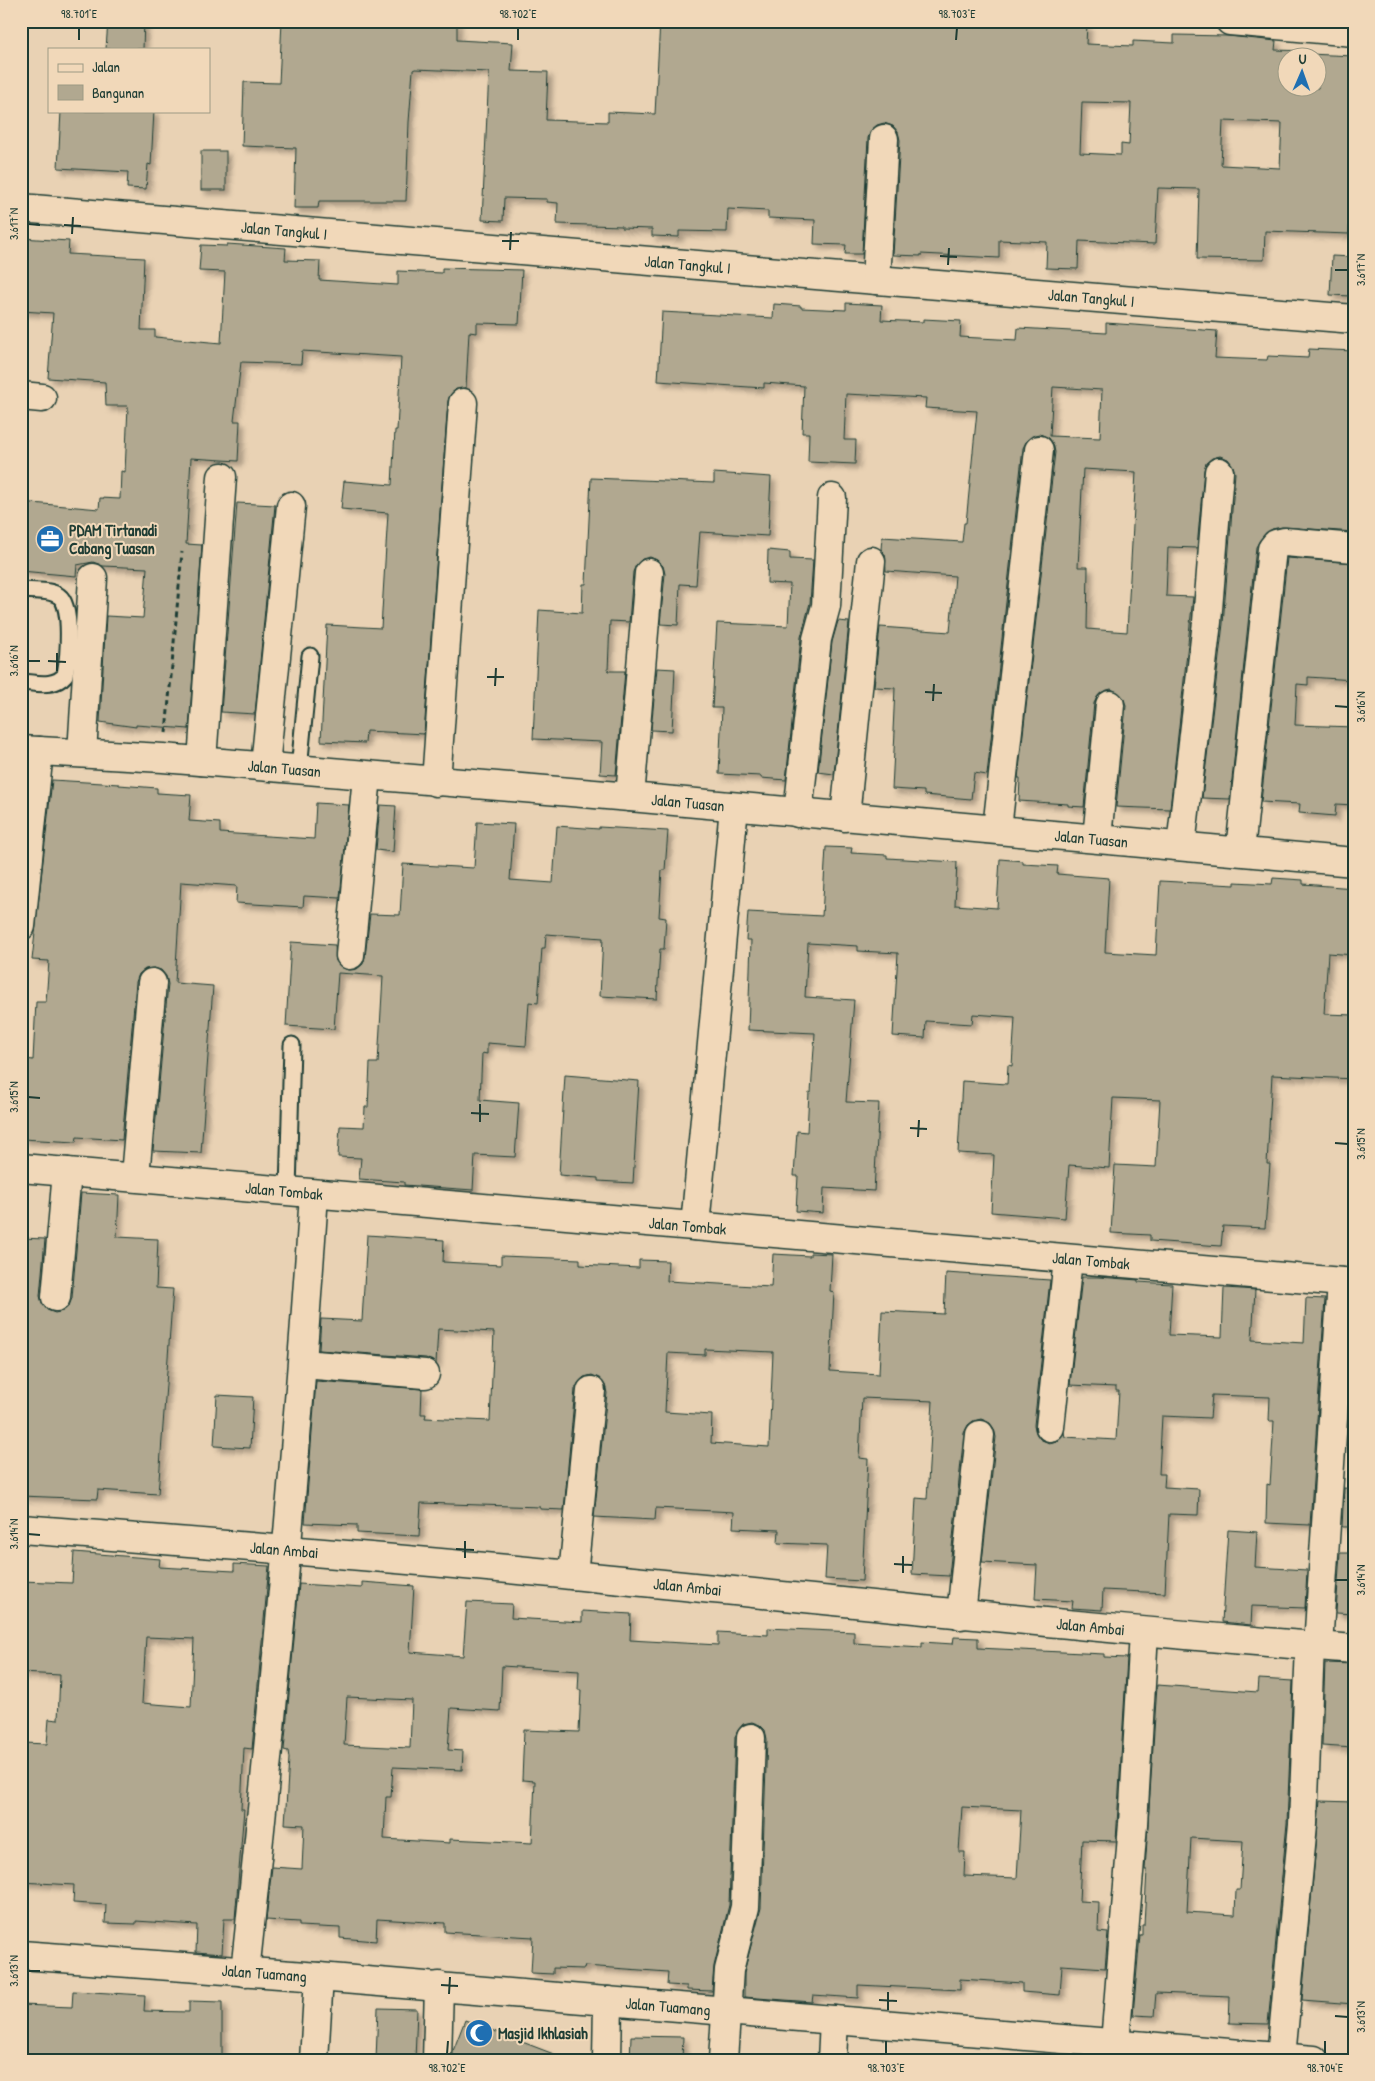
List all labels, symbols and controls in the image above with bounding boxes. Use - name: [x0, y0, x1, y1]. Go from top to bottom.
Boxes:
- text: 98.701°E: [61, 5, 98, 22]
- text: 98.702°E: [499, 5, 537, 22]
- text: 98.703°E: [939, 5, 976, 22]
- legend: [48, 48, 210, 112]
- north arrow: [1278, 48, 1328, 98]
- text: U: [1298, 49, 1307, 68]
- text: Jalan: [92, 56, 120, 77]
- text: Bangunan: [92, 82, 145, 103]
- text: 3.617°N: [5, 208, 22, 240]
- street label: Jalan Tangkul I: [240, 216, 328, 245]
- street label: Jalan Tangkul I: [644, 250, 732, 279]
- text: 3.617°N: [1352, 254, 1369, 286]
- street label: Jalan Tangkul I: [1047, 283, 1135, 312]
- place label: PDAM Tirtanadi Cabang Tuasan: [69, 519, 158, 560]
- office icon: PDAM Tirtanadi Cabang Tuasan: [35, 524, 65, 554]
- text: 3.616°N: [5, 645, 22, 677]
- text: 3.616°N: [1352, 691, 1369, 723]
- street label: Jalan Tuasan: [247, 754, 322, 782]
- street label: Jalan Tuasan: [650, 788, 726, 816]
- street label: Jalan Tuasan: [1054, 824, 1129, 853]
- text: 3.615°N: [5, 1081, 22, 1113]
- text: 3.615°N: [1352, 1128, 1369, 1160]
- street label: Jalan Tombak: [244, 1176, 324, 1205]
- street label: Jalan Tombak: [648, 1211, 728, 1240]
- street label: Jalan Tombak: [1051, 1246, 1131, 1275]
- text: 3.614°N: [5, 1519, 22, 1549]
- street label: Jalan Ambai: [249, 1536, 319, 1563]
- text: 3.614°N: [1352, 1565, 1369, 1595]
- street label: Jalan Ambai: [652, 1572, 723, 1601]
- street label: Jalan Ambai: [1055, 1612, 1126, 1640]
- text: 3.613°N: [5, 1955, 22, 1987]
- street label: Jalan Tuamang: [221, 1959, 308, 1987]
- street label: Jalan Tuamang: [625, 1992, 711, 2021]
- text: 3.613°N: [1352, 2001, 1369, 2033]
- mosque icon: Masjid Ikhlasiah: [464, 2018, 494, 2048]
- place label: Masjid Ikhlasiah: [498, 2022, 588, 2044]
- text: 98.702°E: [428, 2059, 466, 2076]
- text: 98.703°E: [868, 2059, 905, 2076]
- text: 98.704°E: [1307, 2059, 1344, 2076]

